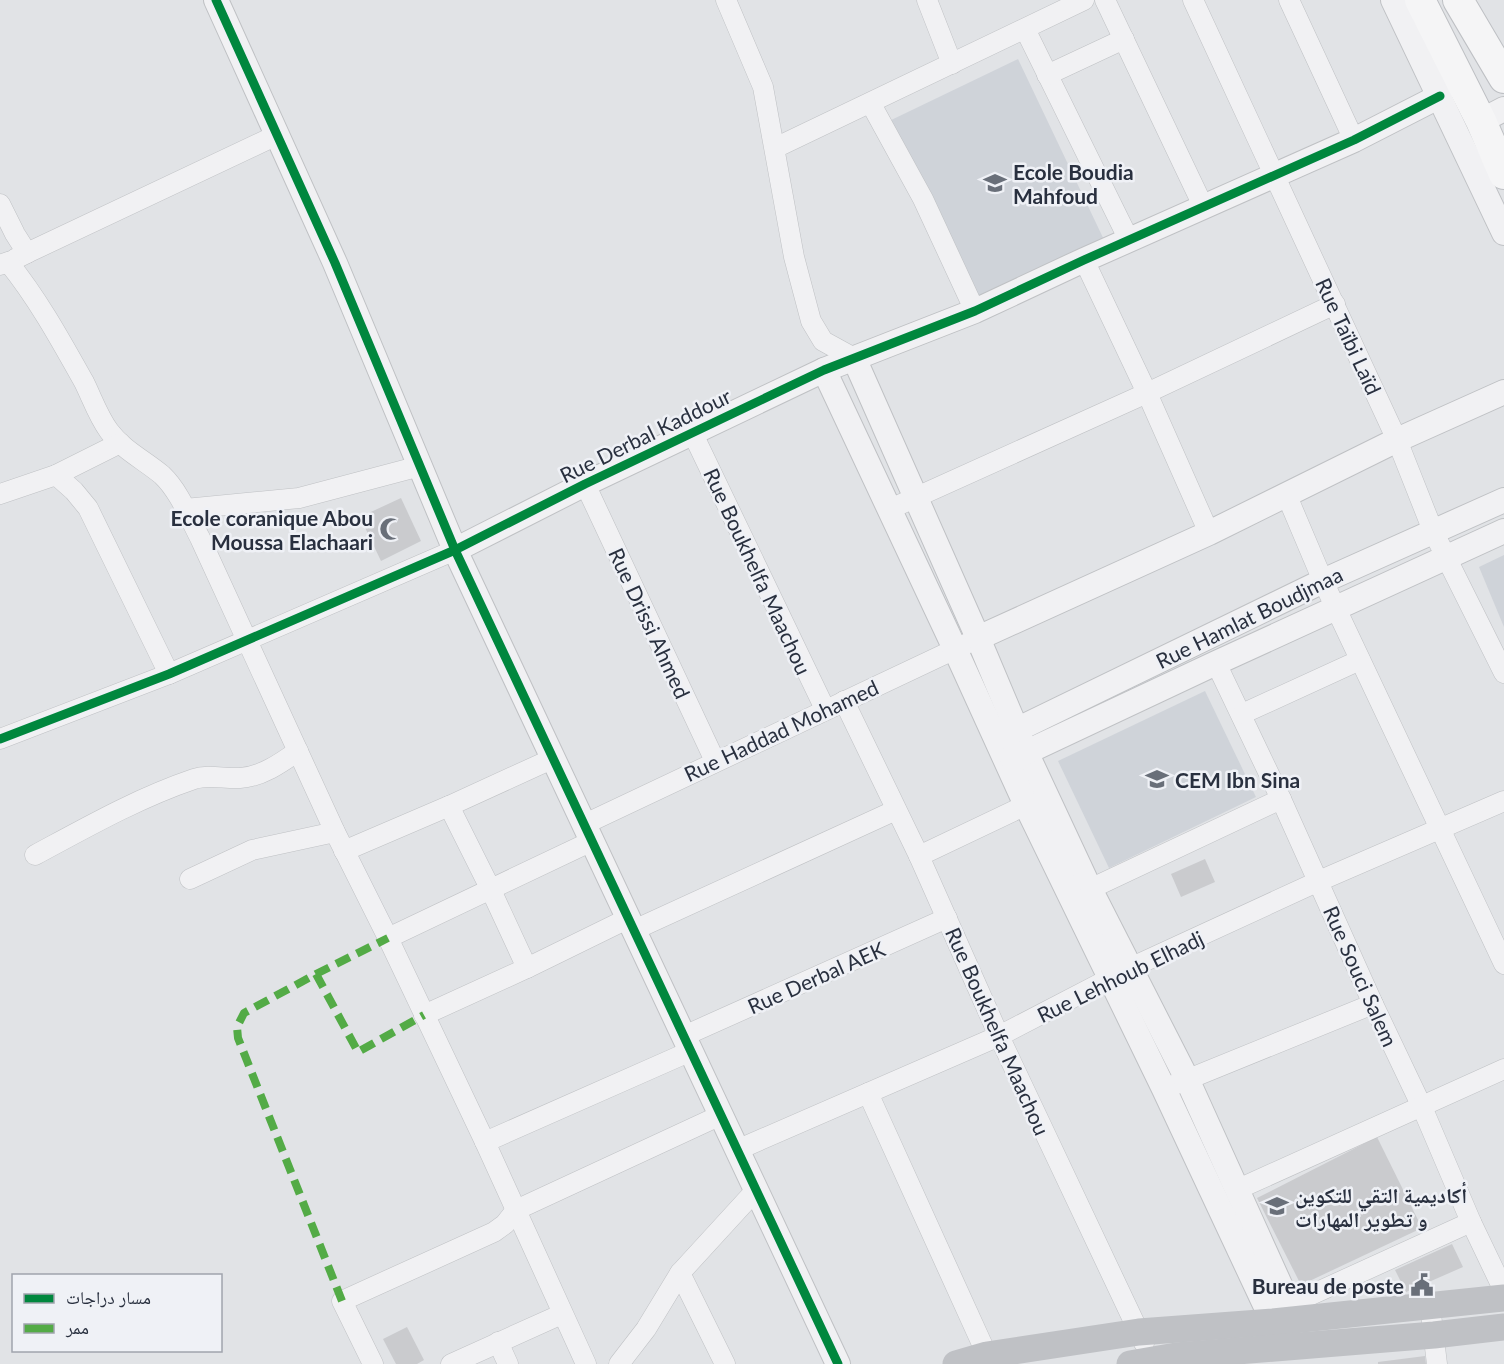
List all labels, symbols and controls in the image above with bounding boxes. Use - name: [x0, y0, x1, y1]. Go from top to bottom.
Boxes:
- place label: Ecole Boudia Mahfoud: [1013, 159, 1134, 208]
- school or university icon: Ecole Boudia Mahfoud: [982, 170, 1008, 196]
- street label: Rue Taïbi Laïd: [1311, 274, 1387, 398]
- street label: Rue Derbal Kaddour: [555, 383, 735, 487]
- street label: Rue Boukhelfa Maachou: [699, 464, 817, 678]
- place label: Ecole coranique Abou Moussa Elachaari: [171, 505, 373, 554]
- mosque icon: Ecole coranique Abou Moussa Elachaari: [378, 516, 404, 542]
- street label: Rue Drissi Ahmed: [604, 544, 696, 702]
- street label: Rue Hamlat Boudjmaa: [1152, 561, 1346, 673]
- street label: Rue Haddad Mohamed: [680, 674, 882, 786]
- school or university icon: CEM Ibn Sina: [1144, 766, 1170, 792]
- place label: CEM Ibn Sina: [1175, 767, 1300, 792]
- street label: Rue Souci Salem: [1319, 902, 1403, 1050]
- street label: Rue Boukhelfa Maachou: [941, 923, 1055, 1139]
- street label: Rue Lehhoub Elhadj: [1033, 925, 1207, 1027]
- street label: Rue Derbal AEK: [744, 936, 889, 1018]
- place label: أكاديمية التقي للتكوين و تطوير المهارات: [1295, 1181, 1467, 1232]
- school or university icon: أكاديمية التقي للتكوين و تطوير المهارات: [1264, 1193, 1290, 1219]
- public building icon: Bureau de poste: [1409, 1272, 1435, 1298]
- place label: Bureau de poste: [1252, 1273, 1404, 1298]
- legend: [12, 1274, 222, 1352]
- text: مسار دراجات: [66, 1286, 151, 1308]
- text: ممر: [65, 1316, 89, 1338]

